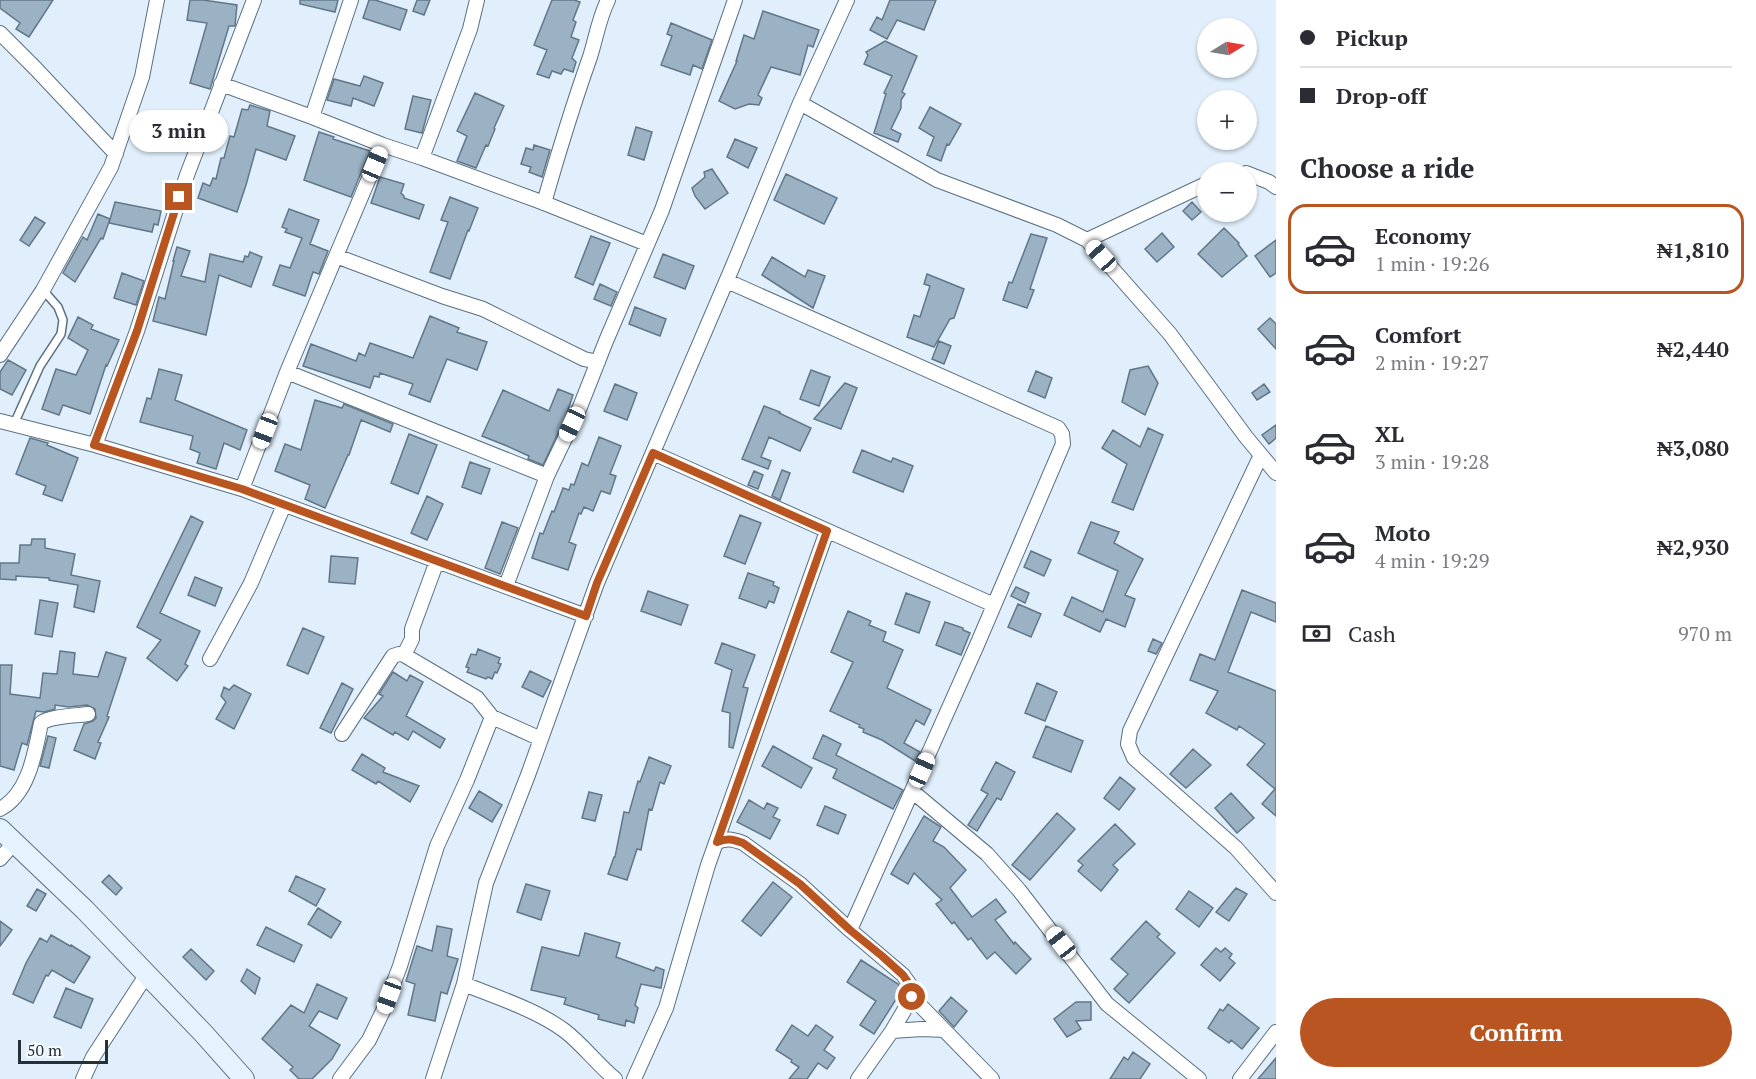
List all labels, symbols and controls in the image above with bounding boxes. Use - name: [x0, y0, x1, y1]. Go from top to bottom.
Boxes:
- north arrow: [1197, 18, 1257, 78]
- map controls: [1197, 18, 1257, 222]
- text: Pickup: [1336, 23, 1408, 52]
- text: Drop-off: [1336, 81, 1427, 110]
- button: +: [1197, 90, 1257, 150]
- callout: 3 min: [130, 110, 228, 152]
- text: 3 min: [151, 117, 206, 144]
- car: [360, 144, 390, 184]
- text: Choose a ride: [1300, 150, 1475, 186]
- button: −: [1197, 162, 1257, 222]
- route end: [165, 183, 192, 210]
- text: Economy: [1375, 221, 1471, 250]
- icon: car: [1303, 222, 1357, 276]
- text: ₦1,810: [1657, 235, 1729, 264]
- car: [1082, 237, 1120, 275]
- text: 1 min · 19:26: [1375, 250, 1489, 277]
- text: Comfort: [1375, 320, 1461, 349]
- icon: car: [1303, 321, 1357, 375]
- text: ₦2,440: [1657, 334, 1729, 363]
- text: 2 min · 19:27: [1375, 349, 1489, 376]
- car: [556, 404, 588, 444]
- car: [250, 411, 280, 451]
- text: XL: [1375, 419, 1404, 448]
- icon: car: [1303, 420, 1357, 474]
- text: ₦3,080: [1657, 433, 1729, 462]
- text: 3 min · 19:28: [1375, 448, 1489, 475]
- text: Moto: [1375, 518, 1430, 547]
- icon: car: [1303, 519, 1357, 573]
- text: ₦2,930: [1657, 532, 1729, 561]
- text: 4 min · 19:29: [1375, 547, 1489, 574]
- icon: cash: [1300, 617, 1333, 650]
- text: Cash: [1348, 619, 1396, 648]
- text: 970 m: [1678, 620, 1732, 647]
- car: [906, 750, 938, 790]
- car: [1043, 923, 1079, 963]
- car: [374, 976, 404, 1016]
- route start: [898, 983, 925, 1010]
- button: Confirm: [1300, 998, 1732, 1067]
- scale bar: [18, 1037, 108, 1064]
- text: 50 m: [27, 1039, 62, 1061]

